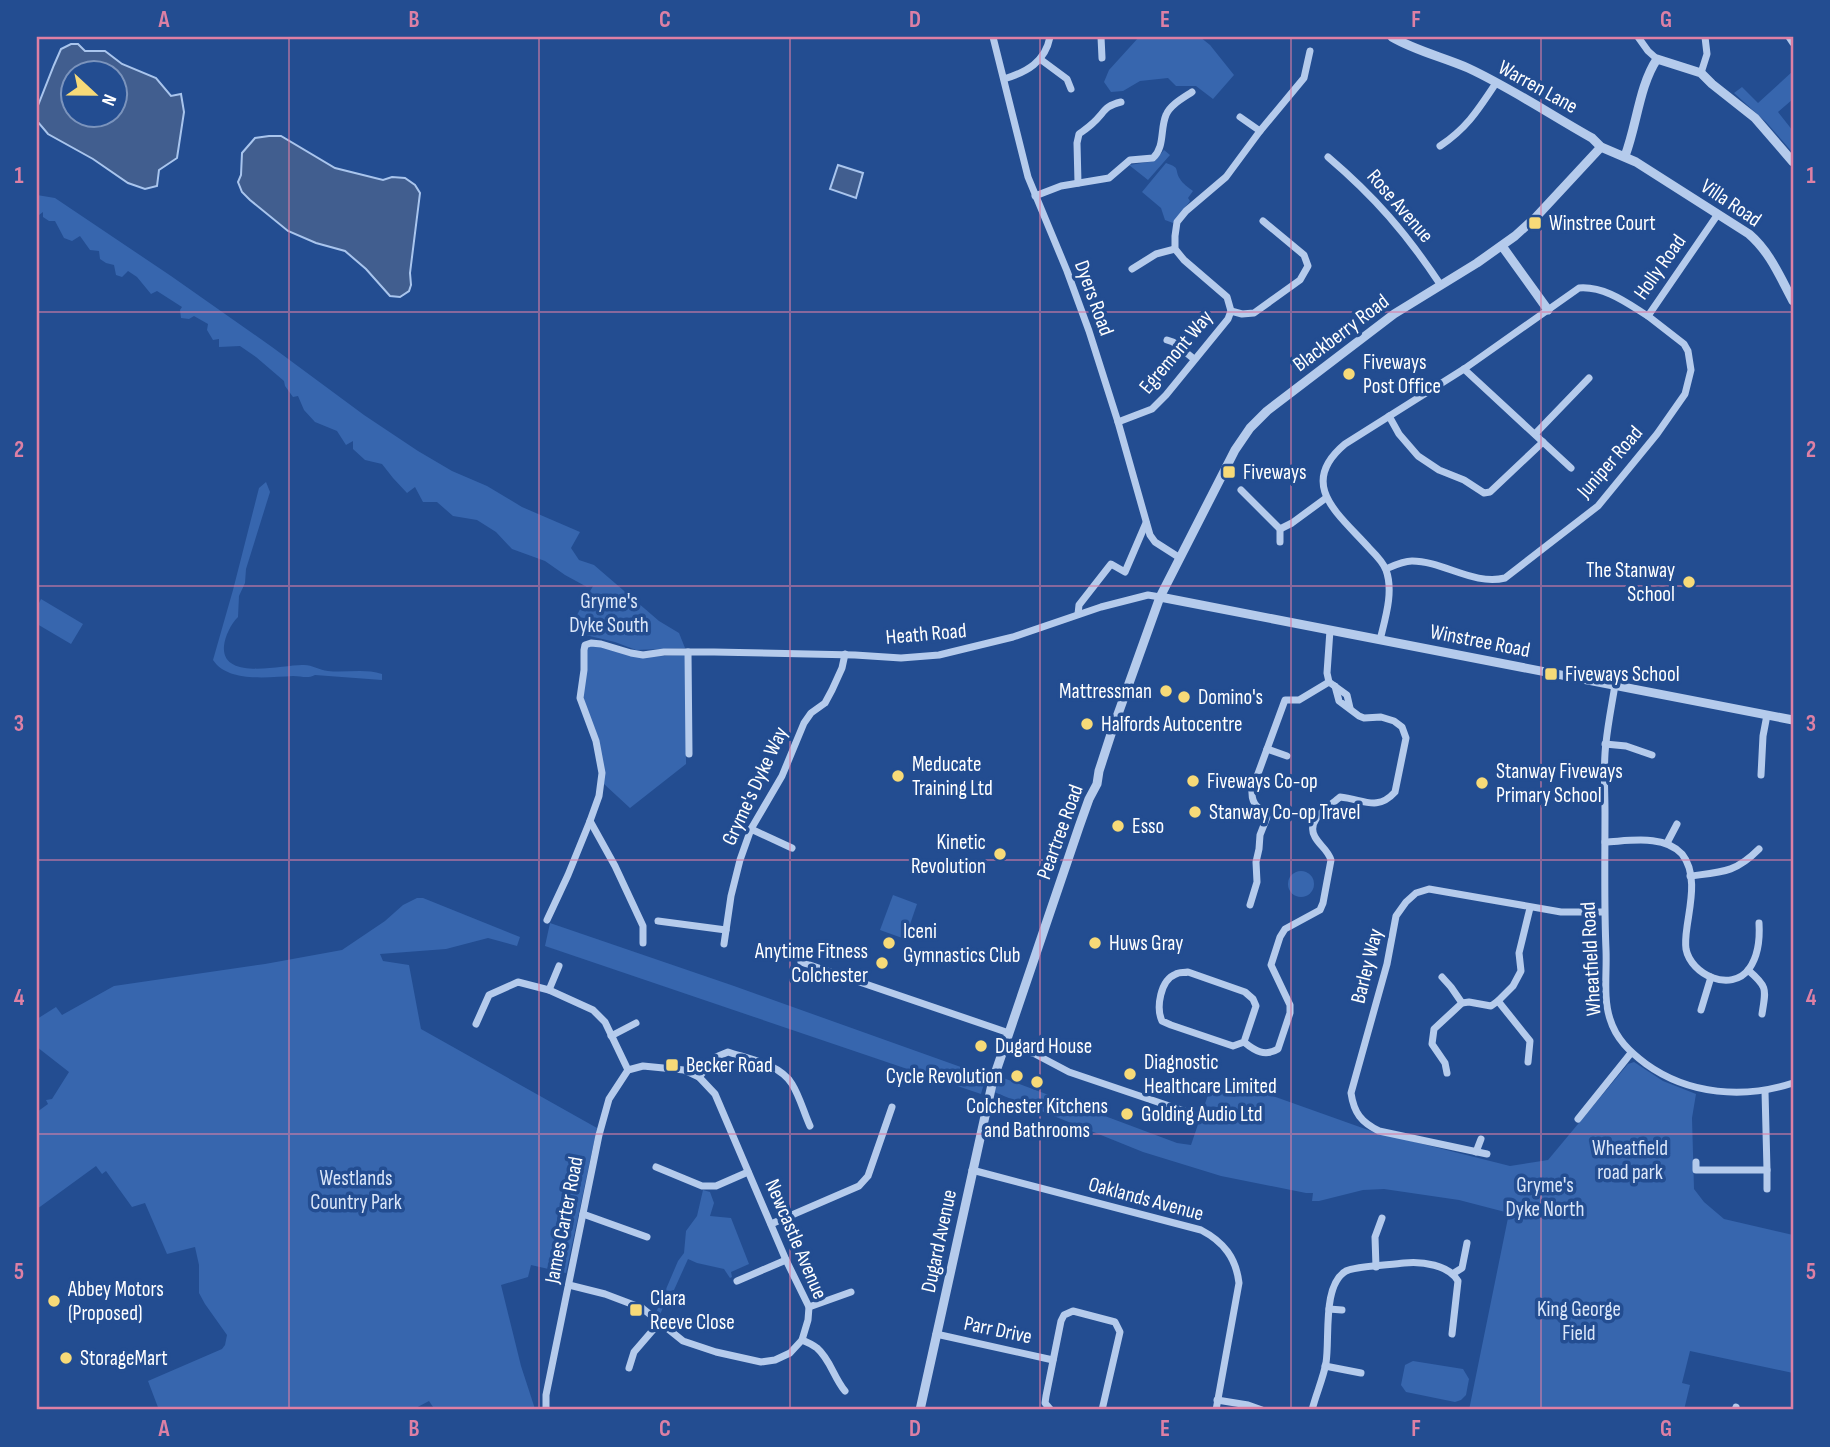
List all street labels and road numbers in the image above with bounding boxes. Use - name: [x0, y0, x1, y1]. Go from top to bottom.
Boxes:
- street label: Warren Lane: [1494, 55, 1582, 119]
- street label: Rose Avenue: [1361, 164, 1439, 248]
- street label: Villa Road: [1696, 174, 1766, 232]
- street label: Holly Road: [1629, 230, 1691, 304]
- street label: Dyers Road: [1069, 257, 1119, 339]
- street label: Blackberry Road: [1288, 289, 1394, 377]
- street label: Egremont Way: [1134, 305, 1218, 399]
- street label: Juniper Road: [1571, 421, 1648, 504]
- street label: Heath Road: [885, 618, 967, 650]
- street label: Winstree Road: [1428, 619, 1532, 663]
- street label: Gryme's Dyke Way: [717, 723, 793, 849]
- street label: Peartree Road: [1031, 781, 1089, 883]
- street label: Wheatfield Road: [1576, 901, 1606, 1017]
- street label: Barley Way: [1346, 926, 1388, 1006]
- street label: James Carter Road: [539, 1155, 589, 1286]
- street label: Oaklands Avenue: [1086, 1172, 1206, 1226]
- street label: Newcastle Avenue: [759, 1175, 833, 1303]
- street label: Dugard Avenue: [916, 1187, 962, 1295]
- street label: Parr Drive: [962, 1311, 1034, 1349]

